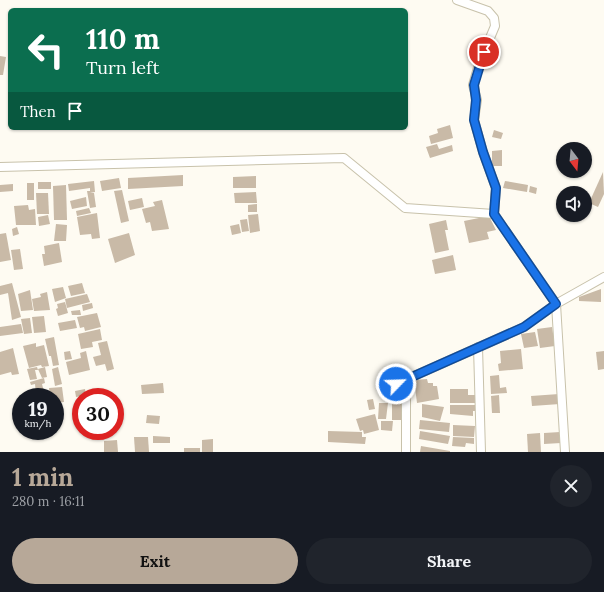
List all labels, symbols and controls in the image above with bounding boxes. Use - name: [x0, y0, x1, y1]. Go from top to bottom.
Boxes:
- text: 110 m: [86, 21, 160, 57]
- icon: left: [20, 24, 72, 76]
- pin: [467, 35, 501, 69]
- icon: arrive: [473, 41, 495, 63]
- text: Turn left: [86, 56, 159, 79]
- icon: arrive: [64, 100, 86, 122]
- text: Then: [20, 102, 56, 121]
- north arrow: [556, 142, 592, 178]
- map controls: [556, 142, 592, 222]
- button: sound: [556, 186, 592, 222]
- position arrow: [375, 363, 417, 405]
- speed limit sign: 30: [72, 388, 124, 440]
- text: 19: [28, 396, 48, 421]
- text: km/h: [24, 417, 52, 430]
- text: 1 min: [12, 462, 73, 493]
- button: close: [550, 465, 592, 507]
- text: 280 m · 16:11: [12, 493, 84, 510]
- button: Exit: [12, 538, 298, 584]
- button: Share: [306, 538, 592, 584]

